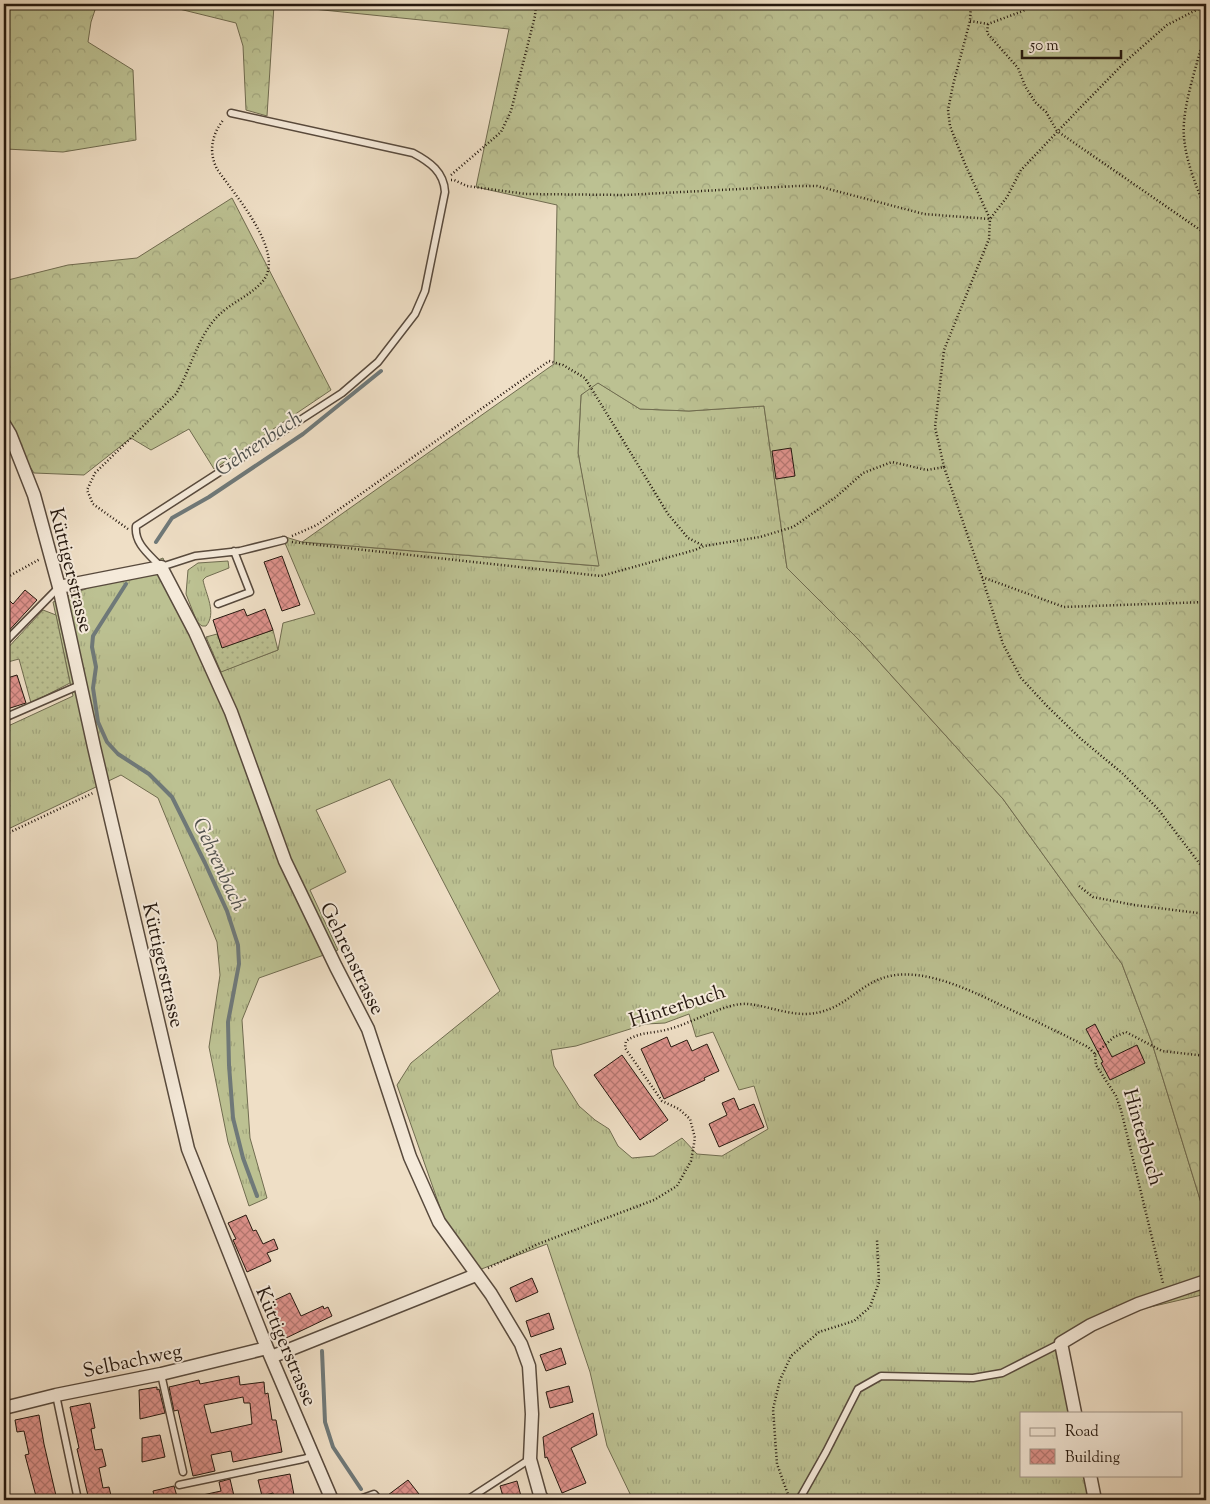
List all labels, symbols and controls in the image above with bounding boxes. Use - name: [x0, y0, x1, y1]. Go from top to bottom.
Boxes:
- scale bar: [1022, 28, 1121, 60]
- text: 50 m: [1029, 36, 1059, 57]
- water label: Gehrenbach: [209, 404, 309, 485]
- street label: Küttigerstrasse: [40, 505, 99, 636]
- water label: Gehrenbach: [184, 813, 253, 916]
- street label: Gehrenstrasse: [311, 898, 391, 1020]
- street label: Küttigerstrasse: [133, 900, 190, 1031]
- street label: Hinterbuch: [626, 978, 730, 1037]
- street label: Hinterbuch: [1114, 1086, 1169, 1190]
- street label: Küttigerstrasse: [246, 1283, 323, 1411]
- street label: Selbachweg: [80, 1338, 185, 1387]
- legend: [1020, 1412, 1182, 1476]
- text: Road: [1065, 1422, 1099, 1443]
- text: Building: [1065, 1448, 1120, 1469]

